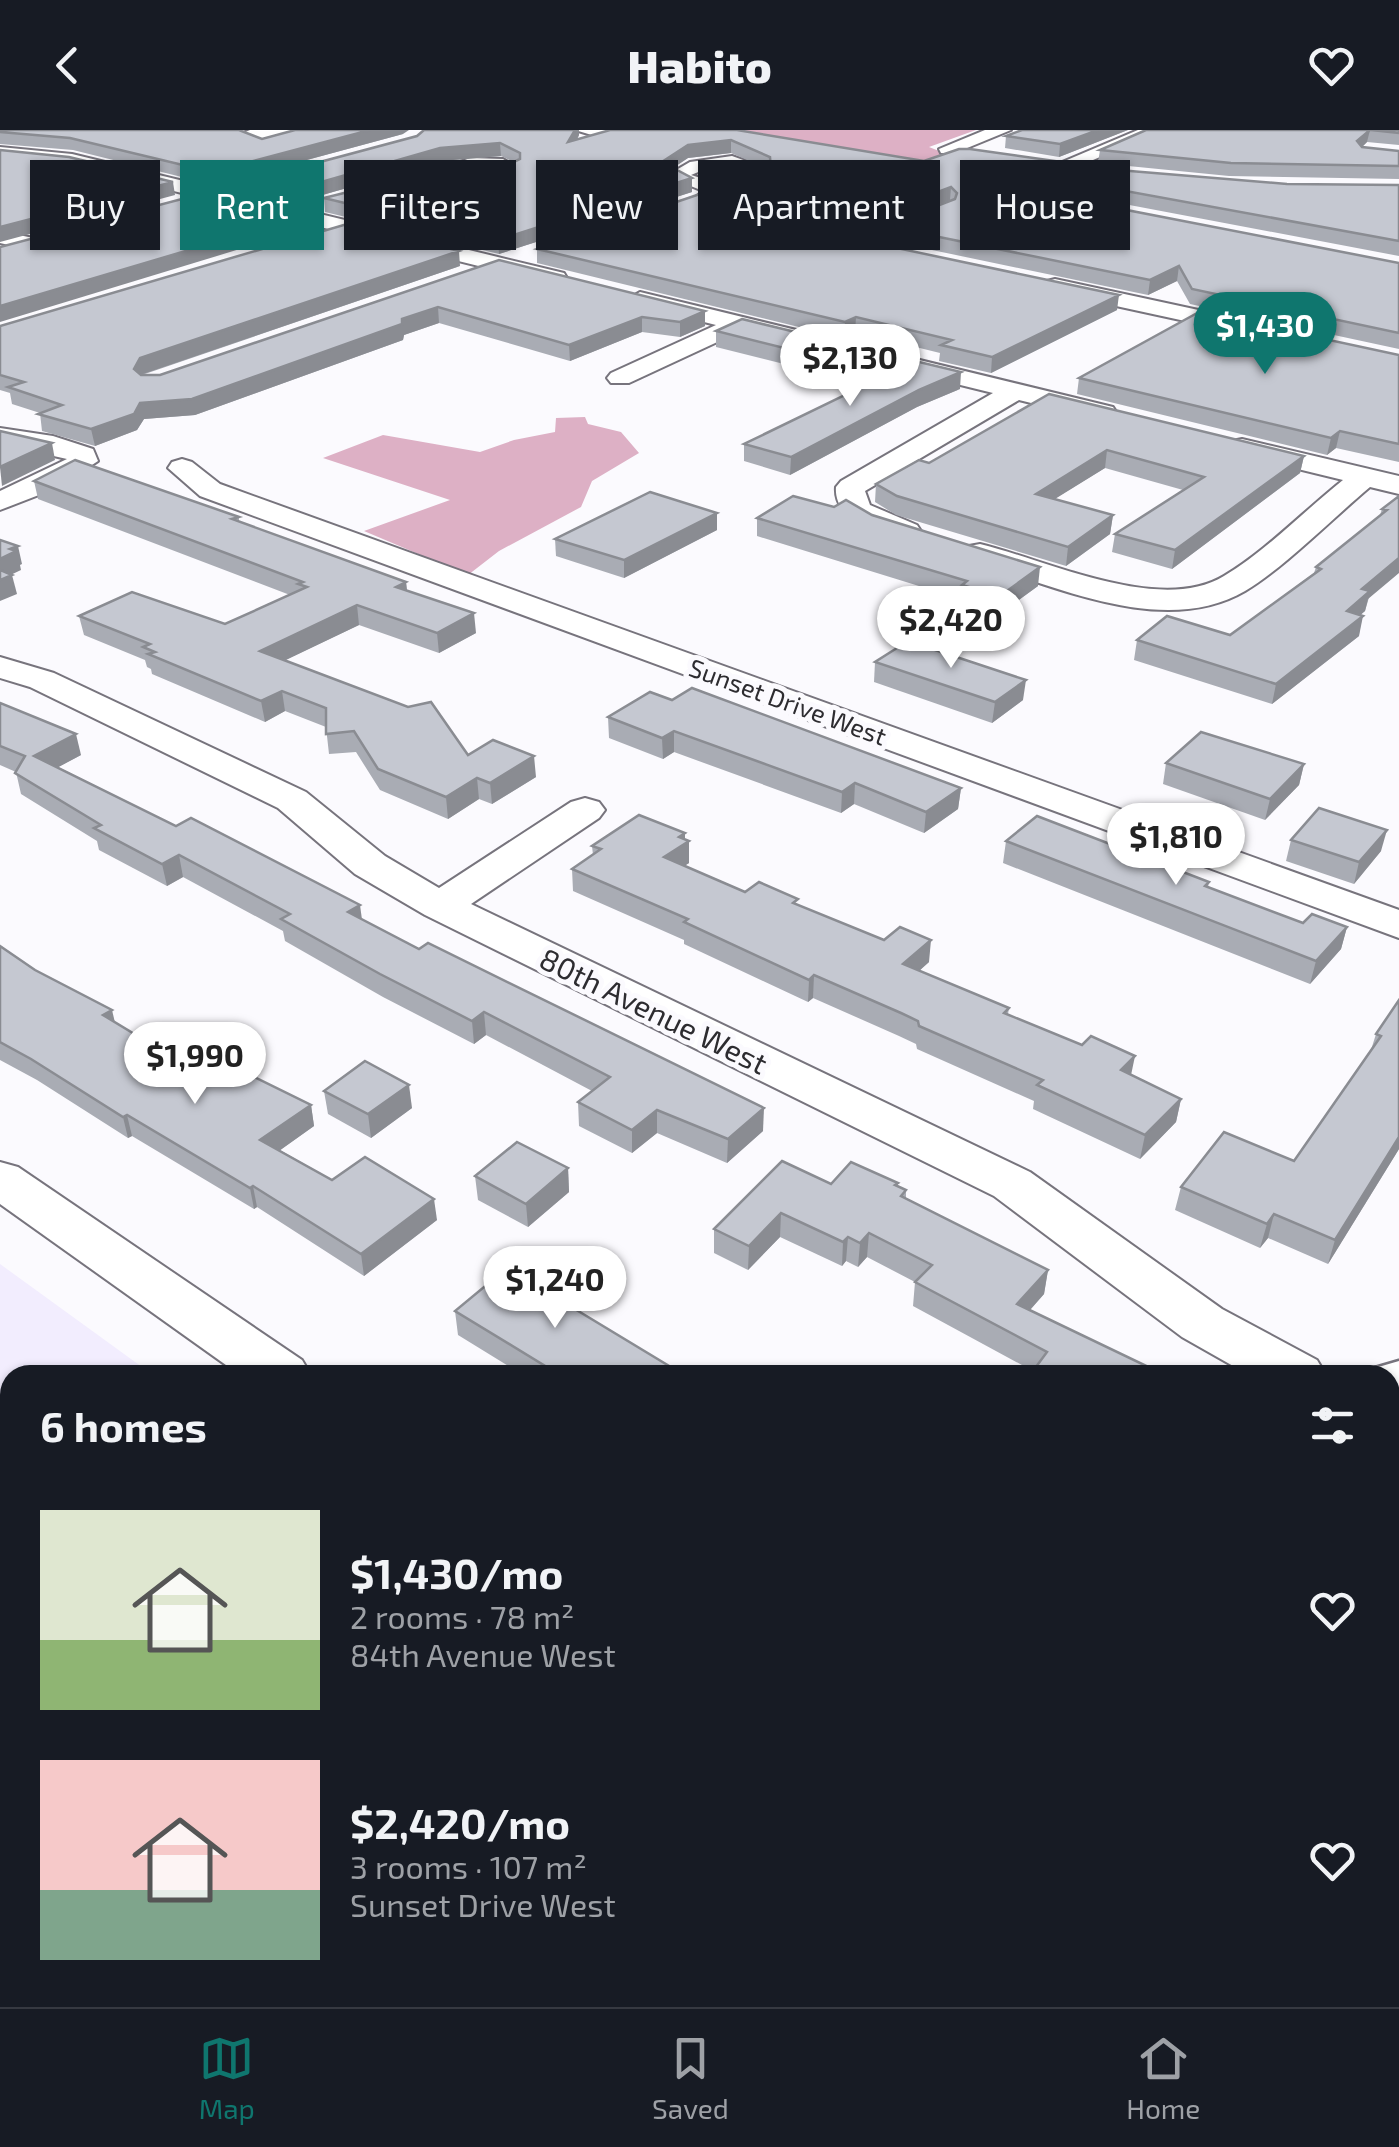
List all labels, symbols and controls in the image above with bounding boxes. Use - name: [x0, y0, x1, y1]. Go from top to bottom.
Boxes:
- icon: back: [40, 38, 95, 93]
- text: Habito: [627, 38, 772, 92]
- icon: heart: [1304, 38, 1359, 93]
- chip: Buy: [30, 160, 160, 250]
- chip: Rent: [180, 160, 324, 250]
- chip: Filters: [344, 160, 516, 250]
- chip: New: [536, 160, 678, 250]
- chip: Apartment: [698, 160, 940, 250]
- chip: House: [960, 160, 1130, 250]
- pin: $1,430: [1184, 292, 1346, 377]
- text: $1,430: [1216, 305, 1314, 343]
- pin: $2,130: [769, 324, 931, 409]
- text: $2,130: [802, 337, 898, 375]
- pin: $2,420: [870, 586, 1032, 671]
- text: $2,420: [899, 599, 1003, 637]
- street label: Sunset Drive West: [685, 651, 891, 751]
- pin: $1,810: [1095, 803, 1257, 888]
- text: $1,810: [1129, 816, 1223, 854]
- street label: 80th Avenue West: [534, 939, 774, 1081]
- pin: $1,990: [114, 1022, 276, 1107]
- text: $1,990: [146, 1035, 244, 1073]
- pin: $1,240: [474, 1246, 636, 1331]
- text: $1,240: [505, 1259, 605, 1297]
- icon: filters: [1305, 1398, 1360, 1453]
- text: 6 homes: [40, 1400, 207, 1450]
- text: $1,430/mo: [350, 1547, 563, 1597]
- icon: home: [120, 1550, 240, 1670]
- icon: heart: [1305, 1583, 1360, 1638]
- text: 2 rooms · 78 m²: [350, 1597, 574, 1635]
- text: 84th Avenue West: [350, 1635, 616, 1673]
- text: $2,420/mo: [350, 1797, 570, 1847]
- icon: home: [120, 1800, 240, 1920]
- icon: heart: [1305, 1833, 1360, 1888]
- text: 3 rooms · 107 m²: [350, 1847, 587, 1885]
- text: Sunset Drive West: [350, 1885, 616, 1923]
- tab: Map: [199, 2031, 255, 2125]
- tab: Saved: [652, 2031, 729, 2125]
- tab: Home: [1126, 2031, 1200, 2125]

